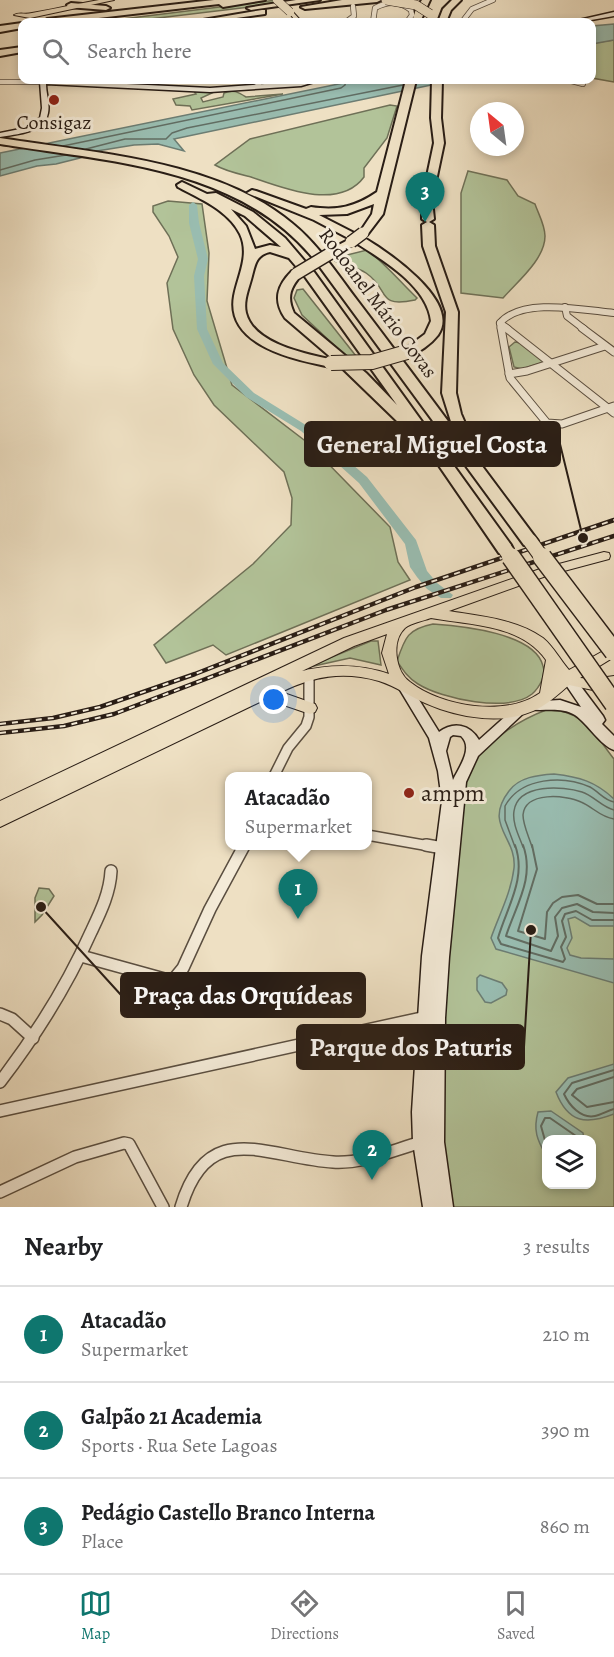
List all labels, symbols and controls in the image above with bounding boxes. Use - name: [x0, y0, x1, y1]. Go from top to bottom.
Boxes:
- search box: [18, 18, 596, 84]
- icon: search: [39, 35, 72, 68]
- text: Search here: [87, 36, 192, 66]
- marker: Consigaz: [47, 93, 61, 107]
- north arrow: [470, 102, 524, 156]
- place label: Consigaz: [17, 109, 92, 136]
- pin: 3: [406, 172, 444, 222]
- street label: Rodoanel Mário Covas: [313, 222, 443, 384]
- callout: General Miguel Costa: [305, 422, 560, 466]
- text: General Miguel Costa: [317, 427, 548, 462]
- your location: [259, 685, 288, 714]
- popup: [225, 772, 372, 850]
- place label: ampm: [421, 777, 485, 809]
- text: Atacadão: [245, 783, 330, 813]
- marker: ampm: [402, 786, 416, 800]
- text: Supermarket: [245, 813, 352, 840]
- pin: 1: [278, 870, 318, 919]
- callout: Praça das Orquídeas: [121, 973, 365, 1017]
- text: Praça das Orquídeas: [133, 978, 353, 1013]
- callout: Parque dos Paturis: [297, 1025, 524, 1069]
- text: Parque dos Paturis: [310, 1030, 512, 1065]
- pin: 2: [352, 1130, 392, 1180]
- map controls: [542, 1135, 596, 1189]
- button: layers: [542, 1135, 596, 1189]
- text: Nearby: [24, 1229, 103, 1264]
- text: 3 results: [523, 1233, 590, 1260]
- text: Atacadão: [81, 1306, 166, 1336]
- text: 1: [40, 1321, 47, 1348]
- text: 210 m: [542, 1321, 590, 1348]
- text: Supermarket: [81, 1336, 188, 1363]
- text: Galpão 21 Academia: [81, 1402, 262, 1432]
- text: 2: [39, 1417, 48, 1444]
- text: 390 m: [541, 1417, 590, 1444]
- text: Sports · Rua Sete Lagoas: [81, 1432, 278, 1459]
- text: Pedágio Castello Branco Interna: [81, 1498, 375, 1528]
- text: 3: [39, 1513, 48, 1540]
- text: 860 m: [540, 1513, 590, 1540]
- text: Place: [81, 1528, 123, 1555]
- tab: Map: [79, 1587, 112, 1645]
- tab: Directions: [270, 1587, 339, 1645]
- tab: Saved: [497, 1587, 535, 1645]

